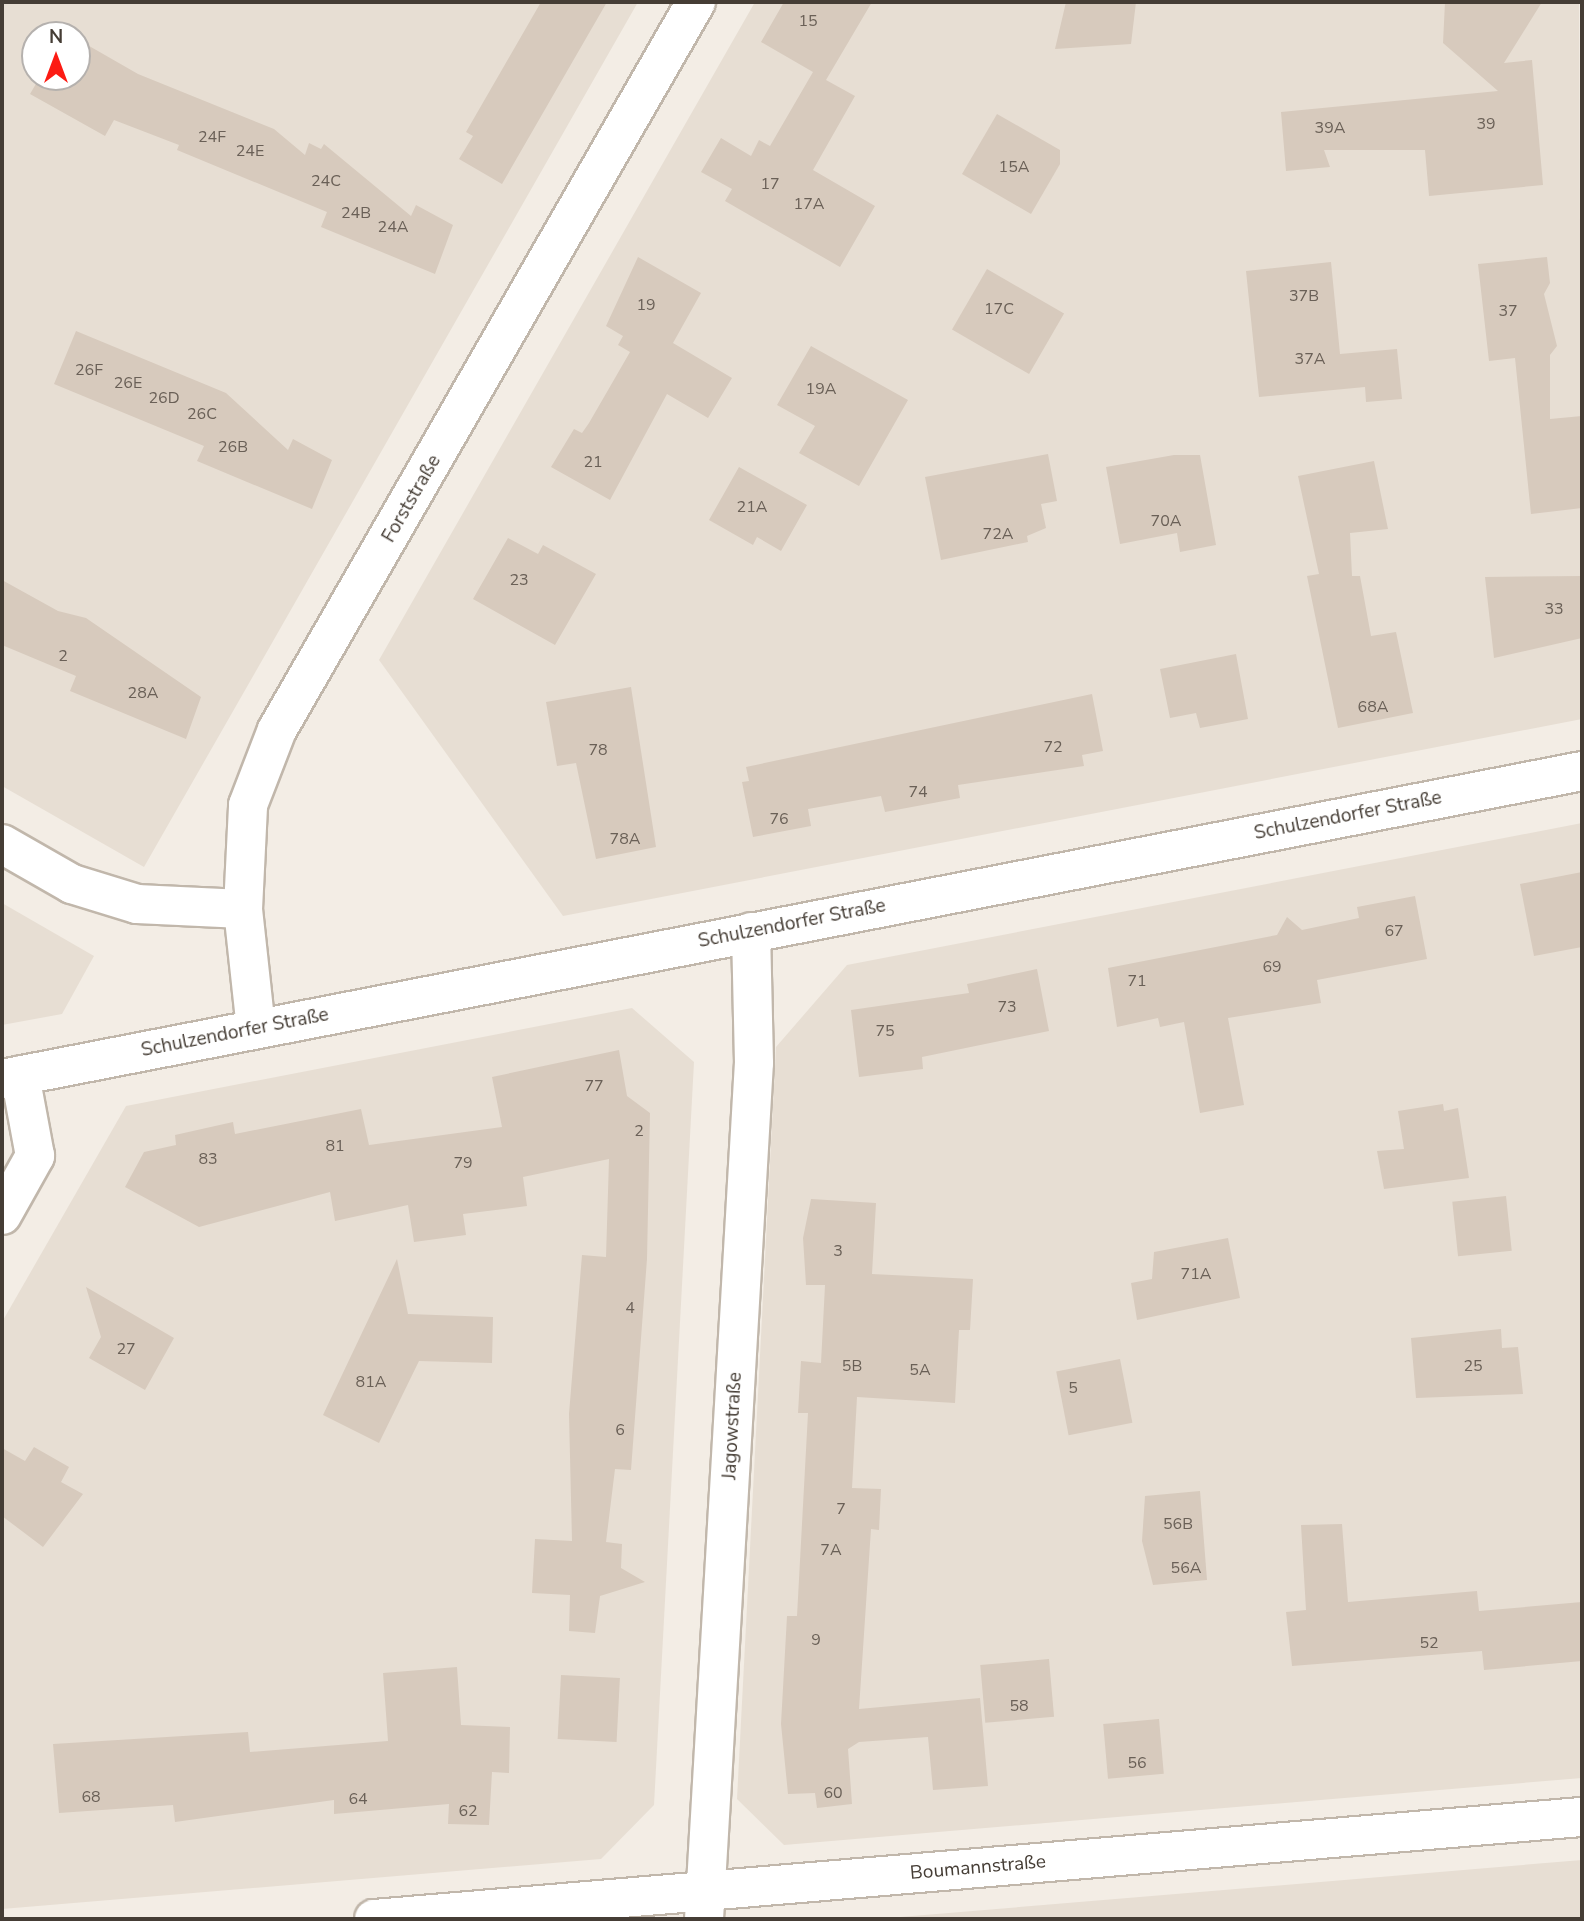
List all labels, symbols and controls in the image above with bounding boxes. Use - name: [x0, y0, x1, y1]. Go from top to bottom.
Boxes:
- house number: 15: [798, 11, 818, 31]
- north arrow: [21, 21, 91, 91]
- text: N: [49, 24, 63, 50]
- house number: 39: [1476, 114, 1496, 134]
- house number: 39A: [1315, 118, 1345, 138]
- house number: 24F: [198, 127, 226, 147]
- house number: 24E: [236, 141, 264, 161]
- house number: 15A: [999, 157, 1029, 177]
- house number: 24C: [311, 171, 341, 191]
- house number: 17: [760, 174, 780, 194]
- house number: 17A: [794, 194, 824, 214]
- house number: 24B: [341, 203, 371, 223]
- house number: 24A: [378, 217, 408, 237]
- house number: 37B: [1289, 286, 1319, 306]
- house number: 19: [636, 295, 656, 315]
- house number: 17C: [984, 299, 1014, 319]
- house number: 37: [1498, 301, 1518, 321]
- house number: 37A: [1295, 349, 1325, 369]
- house number: 26F: [75, 360, 103, 380]
- house number: 26E: [114, 373, 142, 393]
- house number: 19A: [806, 379, 836, 399]
- house number: 26D: [148, 388, 180, 408]
- house number: 26C: [187, 404, 217, 424]
- house number: 26B: [218, 437, 248, 457]
- street label: Forststraße: [378, 451, 446, 547]
- house number: 21: [583, 452, 603, 472]
- house number: 21A: [737, 497, 767, 517]
- house number: 70A: [1151, 511, 1181, 531]
- house number: 72A: [983, 524, 1013, 544]
- house number: 23: [509, 570, 529, 590]
- house number: 33: [1544, 599, 1564, 619]
- house number: 2: [58, 646, 68, 666]
- house number: 28A: [128, 683, 158, 703]
- house number: 68A: [1358, 697, 1388, 717]
- house number: 72: [1043, 737, 1063, 757]
- house number: 78: [588, 740, 608, 760]
- house number: 74: [908, 782, 928, 802]
- street label: Schulzendorfer Straße: [1252, 787, 1444, 845]
- house number: 76: [769, 809, 789, 829]
- house number: 78A: [610, 829, 640, 849]
- street label: Schulzendorfer Straße: [696, 895, 888, 953]
- house number: 67: [1384, 921, 1404, 941]
- house number: 69: [1262, 957, 1282, 977]
- house number: 71: [1127, 971, 1147, 991]
- house number: 73: [997, 997, 1017, 1017]
- street label: Schulzendorfer Straße: [139, 1004, 331, 1062]
- house number: 75: [875, 1021, 895, 1041]
- house number: 77: [584, 1076, 604, 1096]
- house number: 2: [634, 1121, 644, 1141]
- house number: 81: [325, 1136, 345, 1156]
- house number: 83: [198, 1149, 218, 1169]
- house number: 79: [453, 1153, 473, 1173]
- house number: 3: [833, 1241, 843, 1261]
- house number: 71A: [1181, 1264, 1211, 1284]
- house number: 4: [625, 1298, 635, 1318]
- house number: 27: [116, 1339, 136, 1359]
- house number: 5B: [842, 1356, 862, 1376]
- house number: 25: [1463, 1356, 1483, 1376]
- house number: 5A: [909, 1360, 931, 1380]
- house number: 81A: [356, 1372, 386, 1392]
- street label: Jagowstraße: [719, 1372, 747, 1480]
- house number: 5: [1068, 1378, 1078, 1398]
- house number: 6: [615, 1420, 625, 1440]
- house number: 7: [836, 1499, 846, 1519]
- house number: 56B: [1163, 1514, 1193, 1534]
- house number: 7A: [820, 1540, 842, 1560]
- house number: 56A: [1171, 1558, 1201, 1578]
- house number: 9: [811, 1630, 821, 1650]
- house number: 52: [1419, 1633, 1439, 1653]
- house number: 58: [1009, 1696, 1029, 1716]
- house number: 56: [1127, 1753, 1147, 1773]
- house number: 60: [823, 1783, 843, 1803]
- house number: 68: [81, 1787, 101, 1807]
- house number: 64: [348, 1789, 368, 1809]
- house number: 62: [458, 1801, 478, 1821]
- street label: Boumannstraße: [909, 1851, 1047, 1885]

